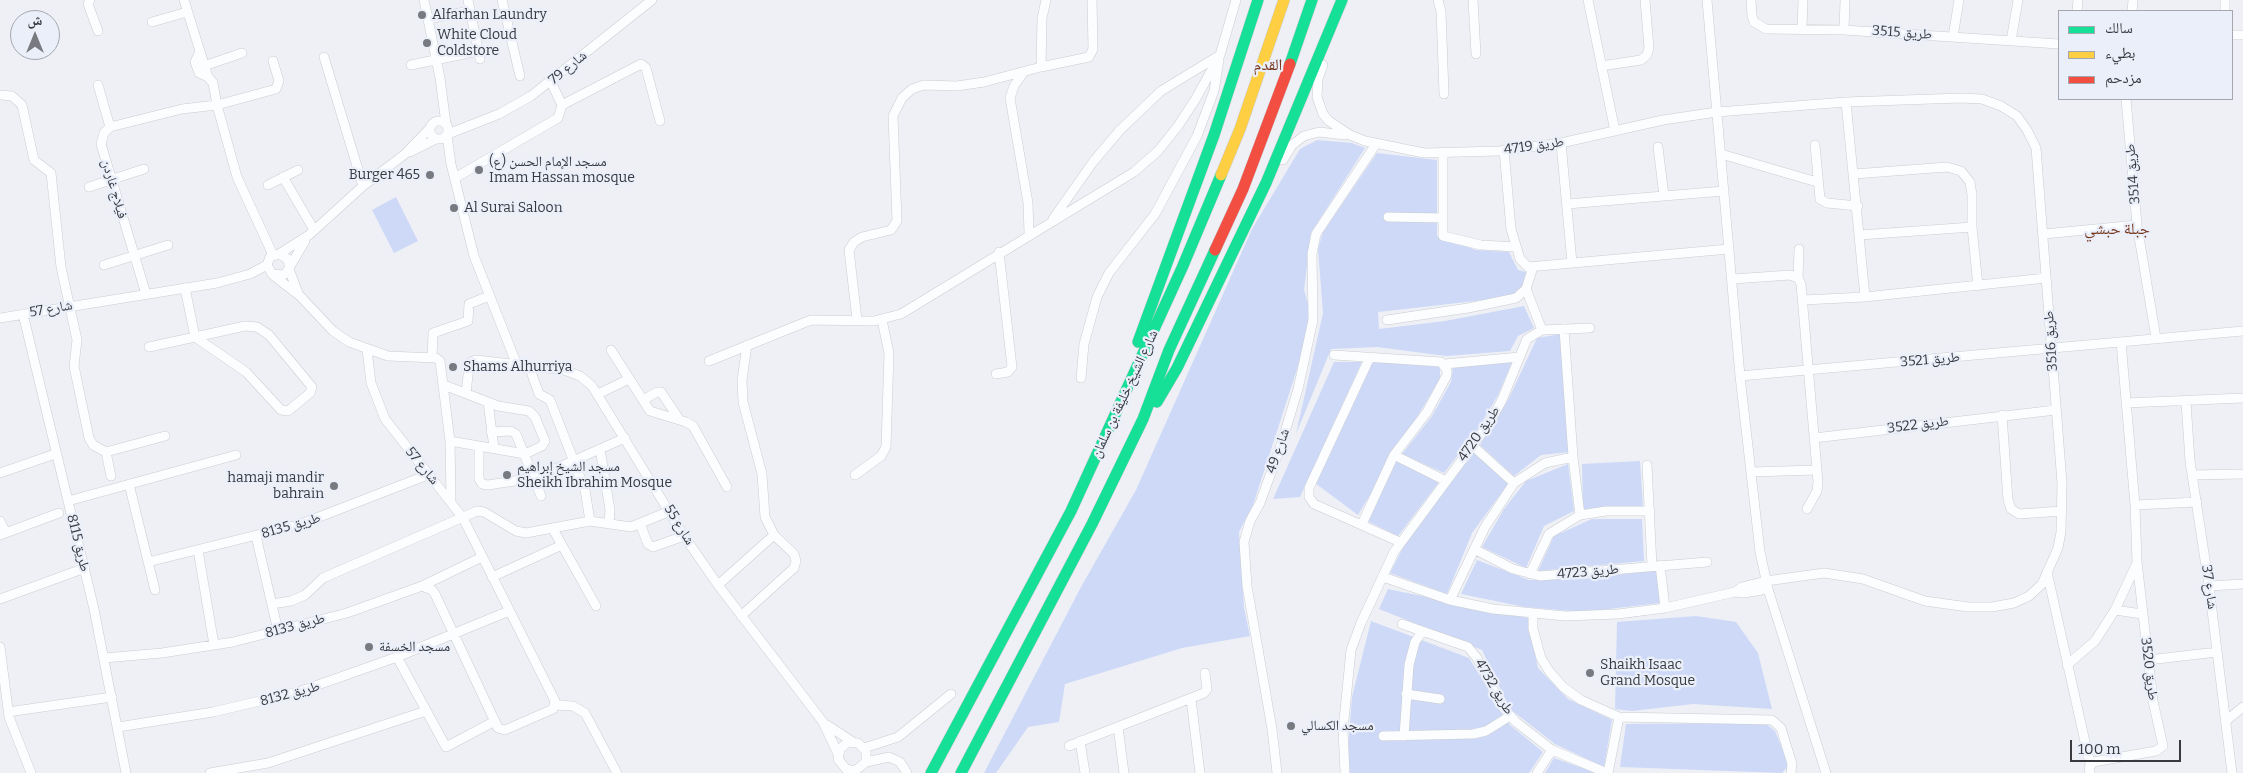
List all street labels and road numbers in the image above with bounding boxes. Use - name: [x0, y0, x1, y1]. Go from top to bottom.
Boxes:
- street label: طريق 3515: [1872, 23, 1932, 43]
- street label: شارع 79: [545, 47, 591, 89]
- street label: طريق 4719: [1503, 133, 1565, 159]
- street label: طريق 3514: [2122, 143, 2144, 205]
- street label: فيلاج غاردن: [97, 157, 131, 221]
- street label: شارع 57: [28, 297, 74, 321]
- street label: طريق 3516: [2041, 310, 2061, 372]
- street label: شارع الشيخ خليفة بن سلمان: [1088, 327, 1162, 461]
- street label: طريق 3521: [1899, 349, 1961, 371]
- street label: طريق 4720: [1454, 403, 1504, 465]
- street label: طريق 3522: [1886, 413, 1950, 437]
- street label: شارع 49: [1263, 427, 1293, 475]
- street label: شارع 57: [402, 444, 442, 488]
- street label: شارع 55: [660, 502, 698, 548]
- street label: طريق 8135: [259, 510, 323, 542]
- street label: طريق 8115: [63, 512, 93, 574]
- street label: طريق 4723: [1556, 561, 1620, 583]
- street label: شارع 37: [2198, 564, 2220, 610]
- street label: طريق 8133: [263, 610, 327, 642]
- street label: طريق 3520: [2137, 637, 2161, 701]
- street label: طريق 4732: [1471, 656, 1517, 718]
- street label: طريق 8132: [258, 678, 322, 710]

